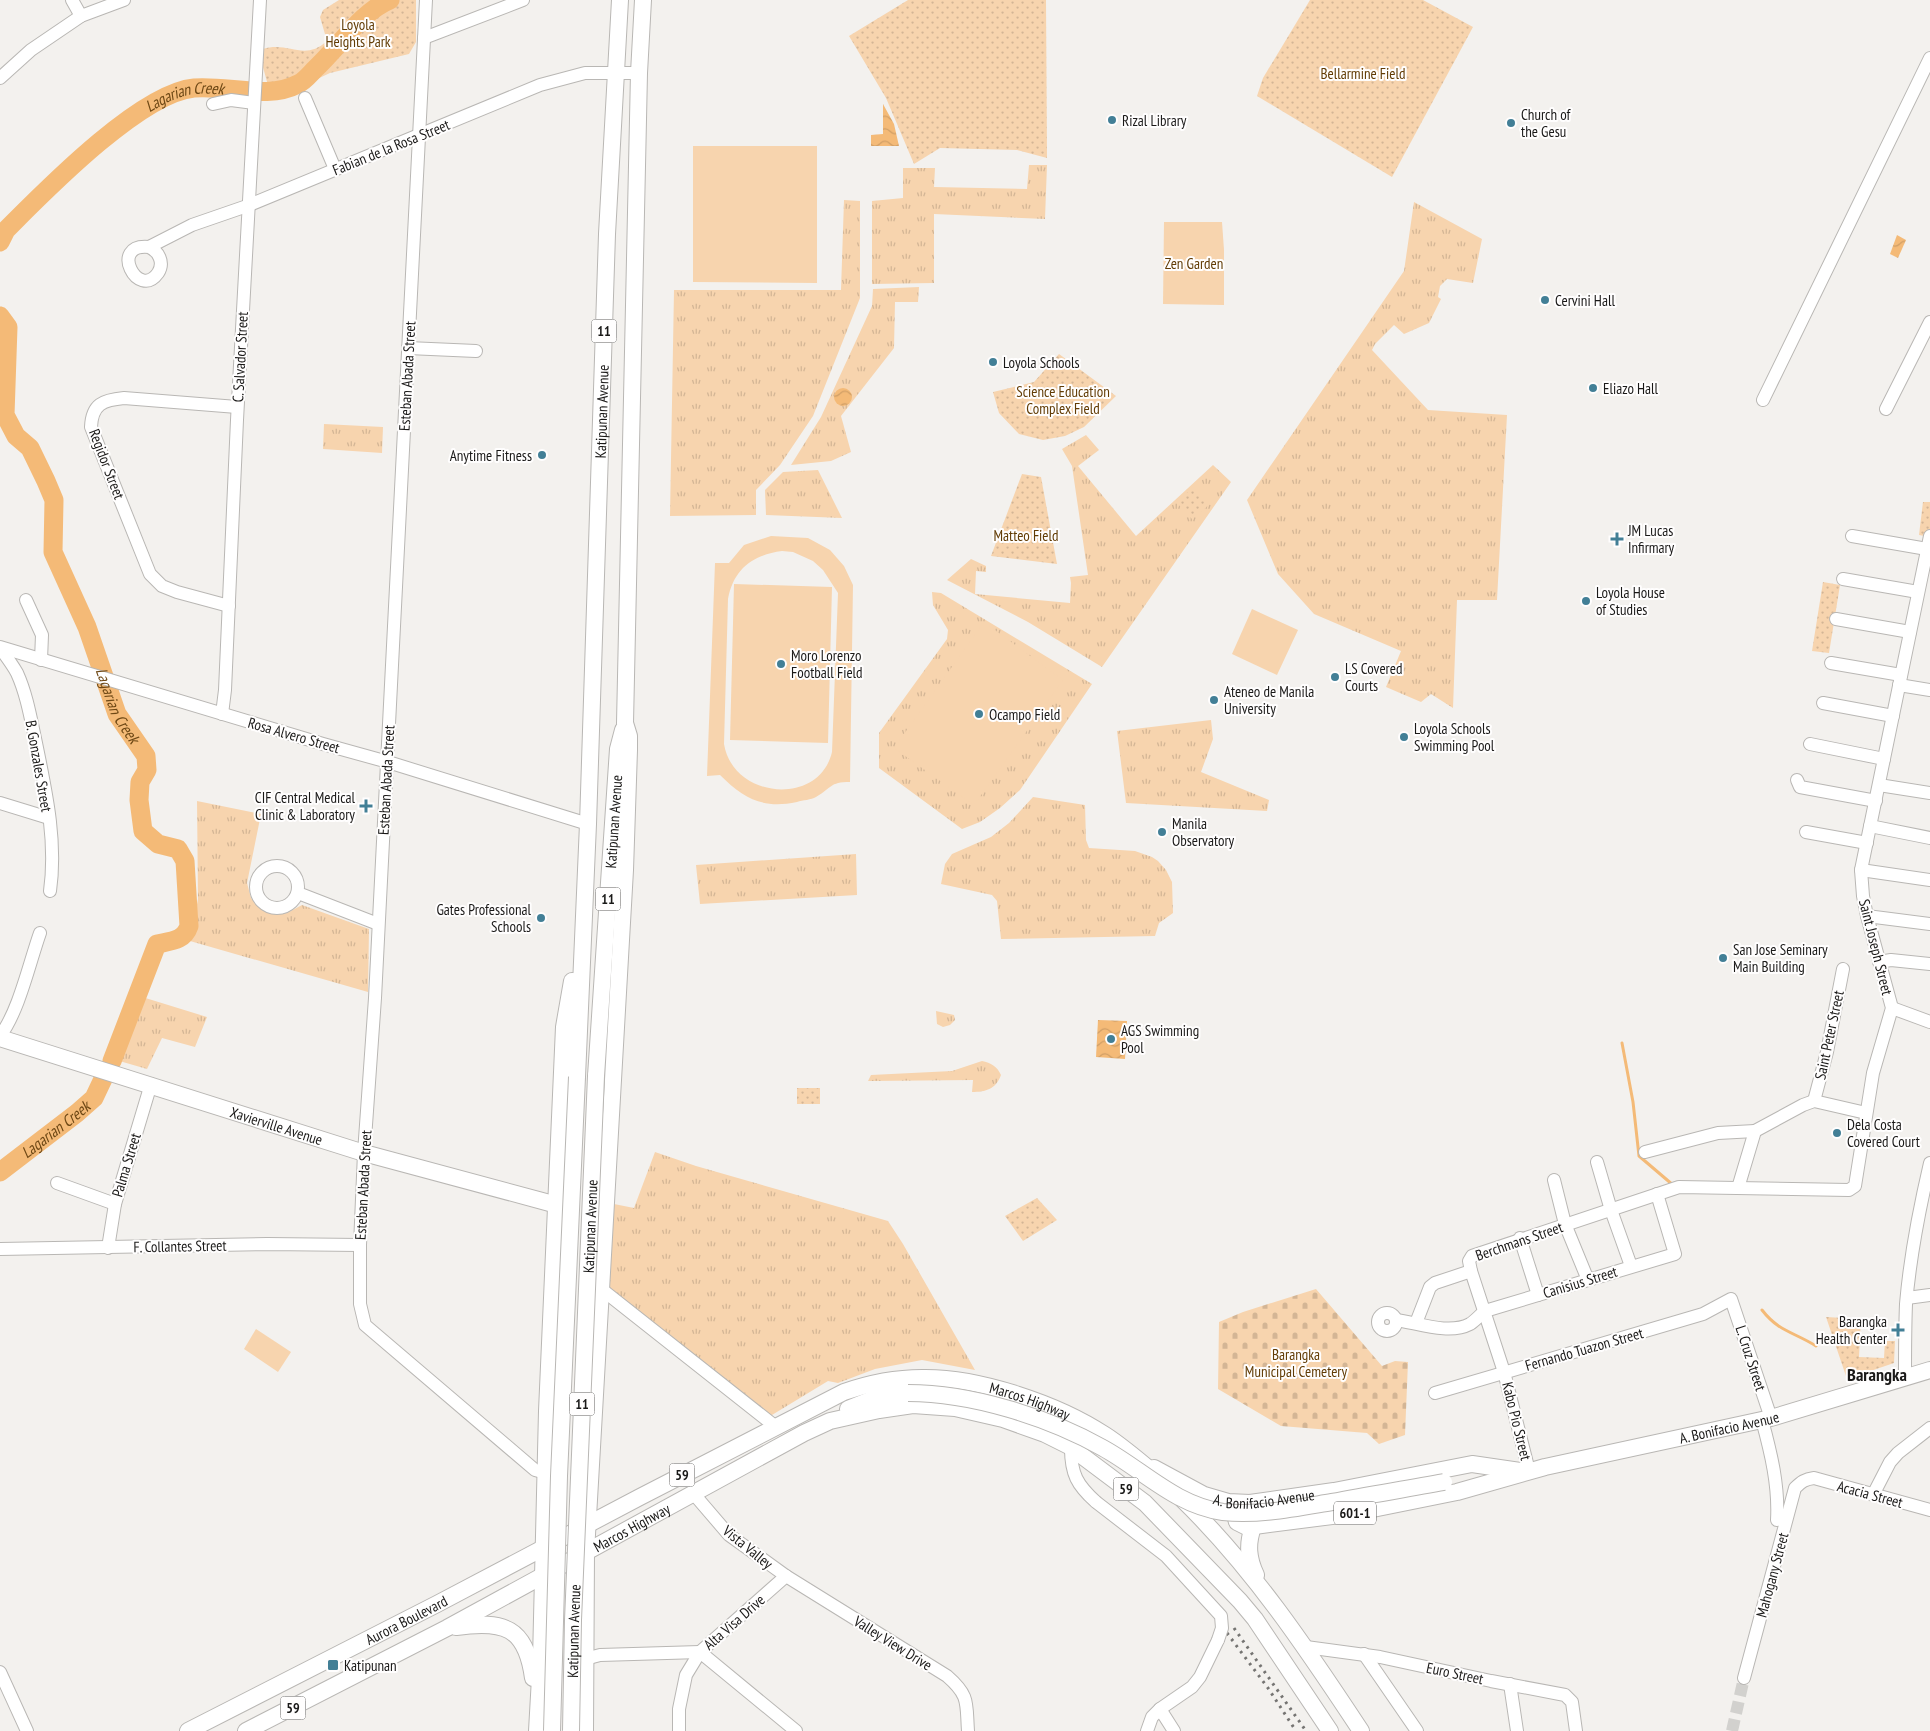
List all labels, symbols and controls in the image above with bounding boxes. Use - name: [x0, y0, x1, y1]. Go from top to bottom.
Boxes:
- park label: Loyola Heights Park: [325, 15, 391, 51]
- park label: Bellarmine Field: [1321, 64, 1405, 83]
- water label: Lagarian Creek: [141, 77, 226, 116]
- place label: Church of the Gesu: [1521, 105, 1572, 141]
- place label: Rizal Library: [1122, 111, 1187, 130]
- marker: Rizal Library: [1106, 114, 1118, 126]
- street label: Fabian de la Rosa Street: [330, 115, 452, 179]
- marker: Church of the Gesu: [1505, 117, 1517, 129]
- park label: Zen Garden: [1165, 254, 1223, 273]
- place label: Cervini Hall: [1555, 291, 1615, 310]
- marker: Cervini Hall: [1539, 294, 1551, 306]
- street label: C. Salvador Street: [228, 311, 252, 403]
- road number: 11: [592, 320, 616, 342]
- street label: Esteban Abada Street: [395, 321, 419, 431]
- place label: Loyola Schools: [1003, 353, 1080, 372]
- marker: Loyola Schools: [987, 356, 999, 368]
- street label: Katipunan Avenue: [590, 364, 612, 459]
- place label: Eliazo Hall: [1603, 379, 1659, 398]
- park label: Science Education Complex Field: [1016, 382, 1110, 418]
- marker: Eliazo Hall: [1587, 382, 1599, 394]
- street label: Regidor Street: [85, 426, 129, 502]
- place label: Anytime Fitness: [450, 446, 532, 465]
- marker: Anytime Fitness: [536, 449, 548, 461]
- place label: JM Lucas Infirmary: [1627, 521, 1675, 557]
- park label: Matteo Field: [993, 526, 1059, 545]
- marker: JM Lucas Infirmary: [1610, 532, 1624, 546]
- place label: Loyola House of Studies: [1596, 583, 1665, 619]
- marker: Loyola House of Studies: [1580, 595, 1592, 607]
- place label: Moro Lorenzo Football Field: [791, 646, 863, 682]
- marker: Moro Lorenzo Football Field: [775, 658, 787, 670]
- place label: LS Covered Courts: [1345, 659, 1402, 695]
- water label: Lagarian Creek: [92, 665, 145, 749]
- marker: LS Covered Courts: [1329, 671, 1341, 683]
- place label: Ateneo de Manila University: [1224, 682, 1314, 718]
- marker: Ateneo de Manila University: [1208, 694, 1220, 706]
- place label: Ocampo Field: [989, 705, 1060, 724]
- marker: Ocampo Field: [973, 708, 985, 720]
- street label: Rosa Alvero Street: [246, 713, 342, 757]
- street label: B. Gonzales Street: [22, 719, 56, 813]
- place label: Loyola Schools Swimming Pool: [1414, 719, 1495, 755]
- street label: Esteban Abada Street: [374, 725, 398, 835]
- marker: Loyola Schools Swimming Pool: [1398, 731, 1410, 743]
- street label: Katipunan Avenue: [600, 774, 626, 869]
- place label: CIF Central Medical Clinic & Laboratory: [255, 788, 356, 824]
- marker: CIF Central Medical Clinic & Laboratory: [359, 799, 373, 813]
- place label: Manila Observatory: [1172, 814, 1235, 850]
- marker: Manila Observatory: [1156, 826, 1168, 838]
- road number: 11: [596, 888, 620, 911]
- street label: Saint Joseph Street: [1855, 897, 1897, 997]
- place label: Gates Professional Schools: [436, 900, 531, 936]
- marker: Gates Professional Schools: [535, 912, 547, 924]
- place label: San Jose Seminary Main Building: [1733, 940, 1828, 976]
- marker: San Jose Seminary Main Building: [1717, 952, 1729, 964]
- street label: Saint Peter Street: [1810, 989, 1848, 1081]
- place label: AGS Swimming Pool: [1121, 1021, 1199, 1057]
- marker: AGS Swimming Pool: [1105, 1033, 1117, 1045]
- water label: Lagarian Creek: [17, 1095, 95, 1162]
- street label: Xavierville Avenue: [228, 1102, 325, 1149]
- place label: Dela Costa Covered Court: [1847, 1115, 1920, 1151]
- marker: Dela Costa Covered Court: [1831, 1127, 1843, 1139]
- street label: Esteban Abada Street: [351, 1130, 375, 1240]
- street label: Palma Street: [107, 1131, 145, 1199]
- street label: Katipunan Avenue: [578, 1179, 601, 1273]
- street label: Berchmans Street: [1473, 1217, 1565, 1265]
- street label: F. Collantes Street: [133, 1236, 227, 1256]
- street label: Canisius Street: [1541, 1262, 1619, 1302]
- place label: Barangka Health Center: [1816, 1312, 1888, 1348]
- street label: Fernando Tuazon Street: [1523, 1323, 1645, 1375]
- street label: L. Cruz Street: [1732, 1323, 1770, 1393]
- marker: Barangka Health Center: [1891, 1323, 1905, 1337]
- park label: Barangka Municipal Cemetery: [1245, 1345, 1347, 1381]
- district label: Barangka: [1847, 1363, 1907, 1386]
- street label: Marcos Highway: [988, 1378, 1074, 1424]
- street label: Kabo Pio Street: [1498, 1380, 1536, 1462]
- road number: 11: [570, 1392, 594, 1416]
- street label: A. Bonifacio Avenue: [1677, 1407, 1781, 1447]
- road number: 59: [670, 1464, 694, 1486]
- street label: Acacia Street: [1835, 1476, 1905, 1512]
- road number: 59: [1114, 1478, 1138, 1500]
- street label: A. Bonifacio Avenue: [1211, 1484, 1316, 1513]
- street label: Marcos Highway: [590, 1499, 673, 1556]
- road number: 601-1: [1334, 1502, 1376, 1525]
- street label: Vista Valley: [718, 1520, 777, 1573]
- street label: Mahogany Street: [1752, 1530, 1792, 1620]
- street label: Katipunan Avenue: [562, 1584, 584, 1678]
- street label: Alta Visa Drive: [699, 1590, 769, 1654]
- street label: Aurora Boulevard: [362, 1591, 451, 1648]
- street label: Valley View Drive: [850, 1611, 936, 1675]
- place label: Katipunan: [344, 1656, 397, 1675]
- marker: Katipunan: [326, 1658, 340, 1672]
- street label: Euro Street: [1425, 1658, 1485, 1688]
- road number: 59: [280, 1696, 306, 1720]

